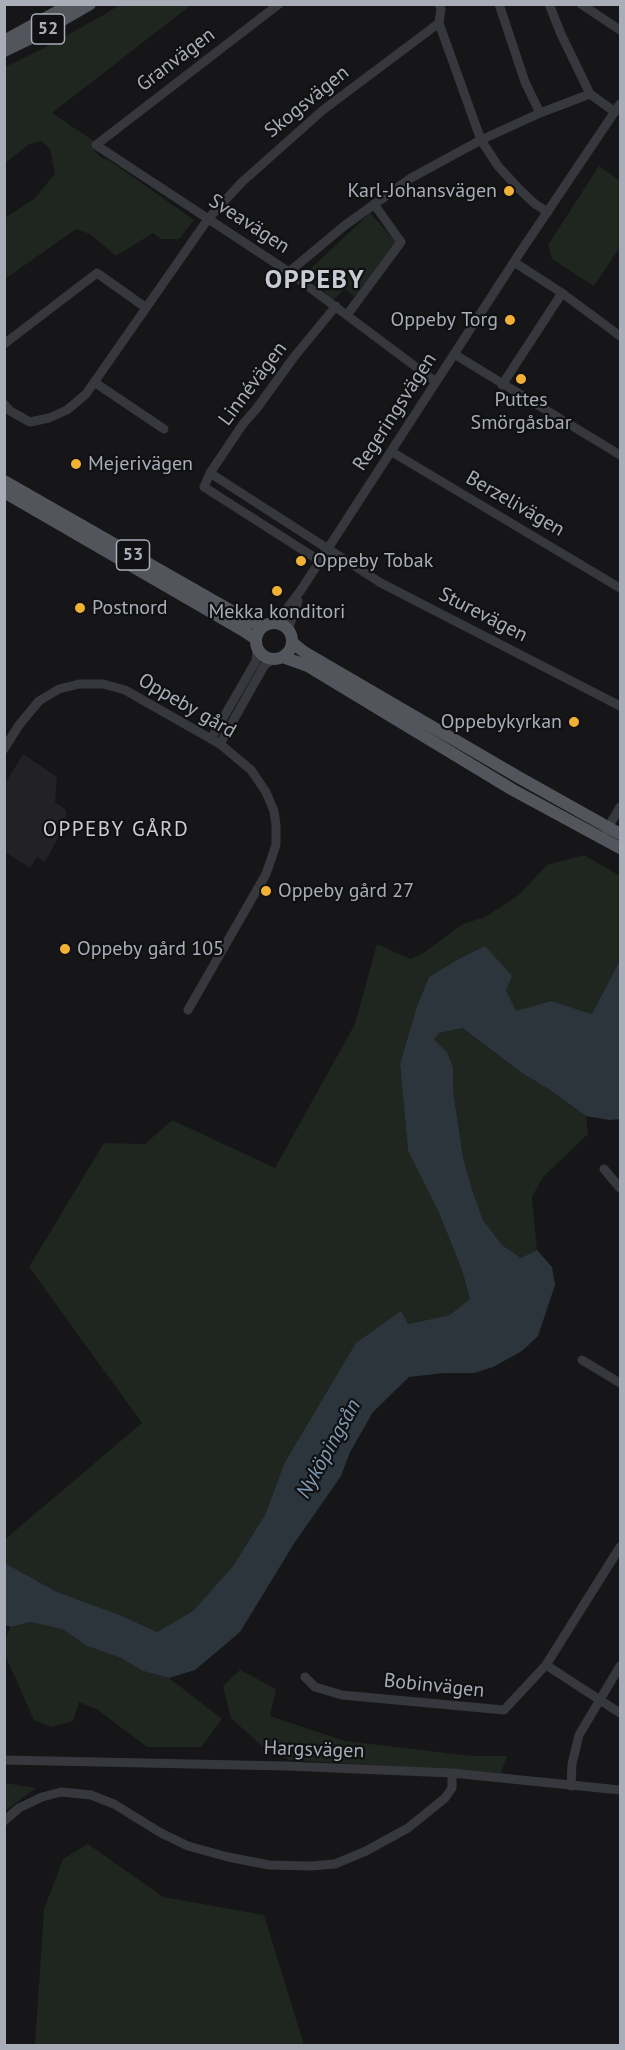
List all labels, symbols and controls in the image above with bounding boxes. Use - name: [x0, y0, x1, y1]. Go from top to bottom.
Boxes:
- road number: 52: [32, 14, 64, 44]
- street label: Granvägen: [132, 23, 220, 97]
- street label: Skogsvägen: [260, 61, 354, 143]
- place label: Karl-Johansvägen: [347, 179, 497, 203]
- marker: Karl-Johansvägen: [502, 184, 516, 198]
- street label: Sveavägen: [204, 189, 294, 259]
- district label: OPPEBY: [265, 265, 365, 297]
- place label: Oppeby Torg: [391, 308, 498, 332]
- marker: Oppeby Torg: [503, 313, 517, 327]
- street label: Linnévägen: [214, 337, 292, 431]
- street label: Regeringsvägen: [348, 349, 442, 475]
- marker: Puttes Smörgåsbar: [514, 372, 528, 386]
- place label: Puttes Smörgåsbar: [471, 388, 571, 435]
- place label: Mejerivägen: [88, 452, 193, 476]
- marker: Mejerivägen: [69, 457, 83, 471]
- street label: Berzelivägen: [461, 466, 569, 542]
- road number: 53: [116, 540, 150, 570]
- place label: Oppeby Tobak: [313, 549, 433, 573]
- marker: Oppeby Tobak: [294, 554, 308, 568]
- street label: Sturevägen: [435, 582, 531, 648]
- marker: Mekka konditori: [270, 584, 284, 598]
- place label: Postnord: [92, 596, 168, 620]
- place label: Mekka konditori: [209, 600, 345, 624]
- marker: Postnord: [73, 601, 87, 615]
- street label: Oppeby gård: [134, 668, 240, 744]
- place label: Oppebykyrkan: [441, 710, 562, 734]
- marker: Oppebykyrkan: [567, 715, 581, 729]
- district label: OPPEBY GÅRD: [43, 817, 189, 843]
- place label: Oppeby gård 27: [278, 879, 414, 903]
- marker: Oppeby gård 27: [259, 884, 273, 898]
- place label: Oppeby gård 105: [77, 937, 224, 961]
- marker: Oppeby gård 105: [58, 942, 72, 956]
- water label: Nyköpingsån: [291, 1395, 367, 1503]
- street label: Bobinvägen: [383, 1669, 485, 1703]
- street label: Hargsvägen: [263, 1736, 365, 1764]

